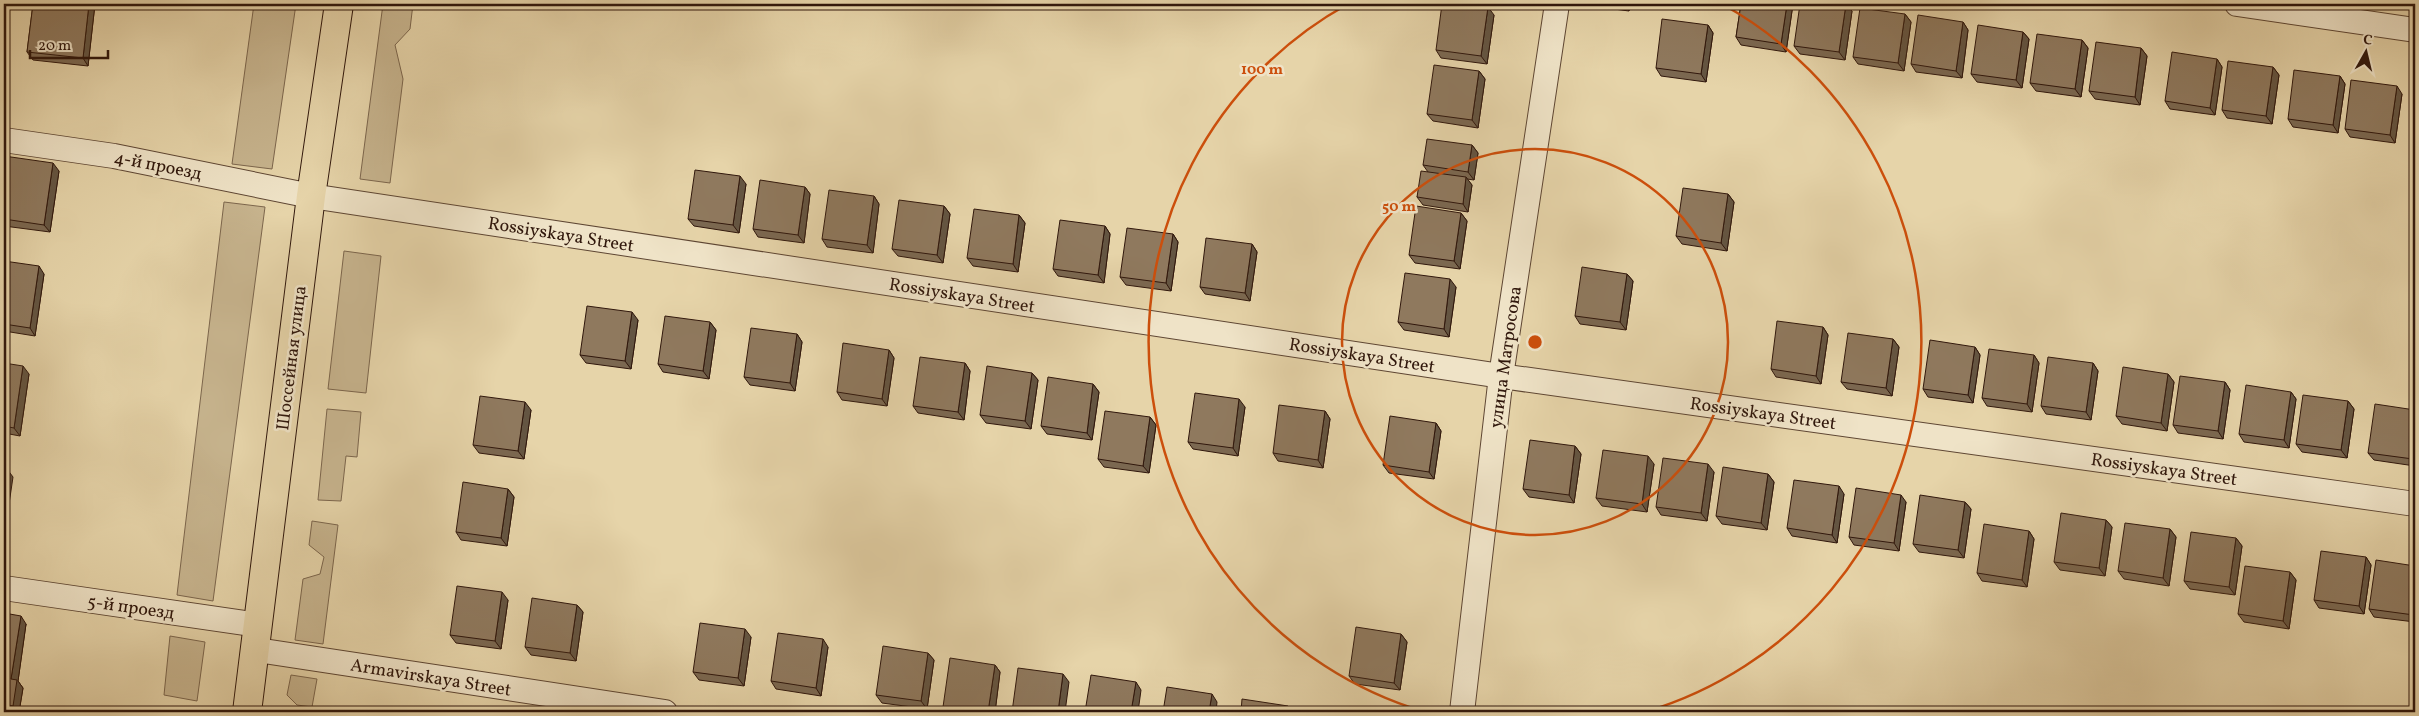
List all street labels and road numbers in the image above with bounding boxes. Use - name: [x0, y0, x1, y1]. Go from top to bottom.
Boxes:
- street label: 4-й проезд: [112, 146, 204, 187]
- street label: Rossiyskaya Street: [486, 212, 636, 259]
- street label: Rossiyskaya Street: [887, 273, 1037, 320]
- street label: Шоссейная улица: [271, 284, 314, 432]
- street label: улица Матросова: [1484, 285, 1529, 430]
- street label: Rossiyskaya Street: [1287, 333, 1437, 380]
- street label: Rossiyskaya Street: [1688, 392, 1838, 437]
- street label: Rossiyskaya Street: [2089, 448, 2239, 493]
- street label: 5-й проезд: [86, 590, 176, 627]
- street label: Armavirskaya Street: [349, 653, 513, 704]

